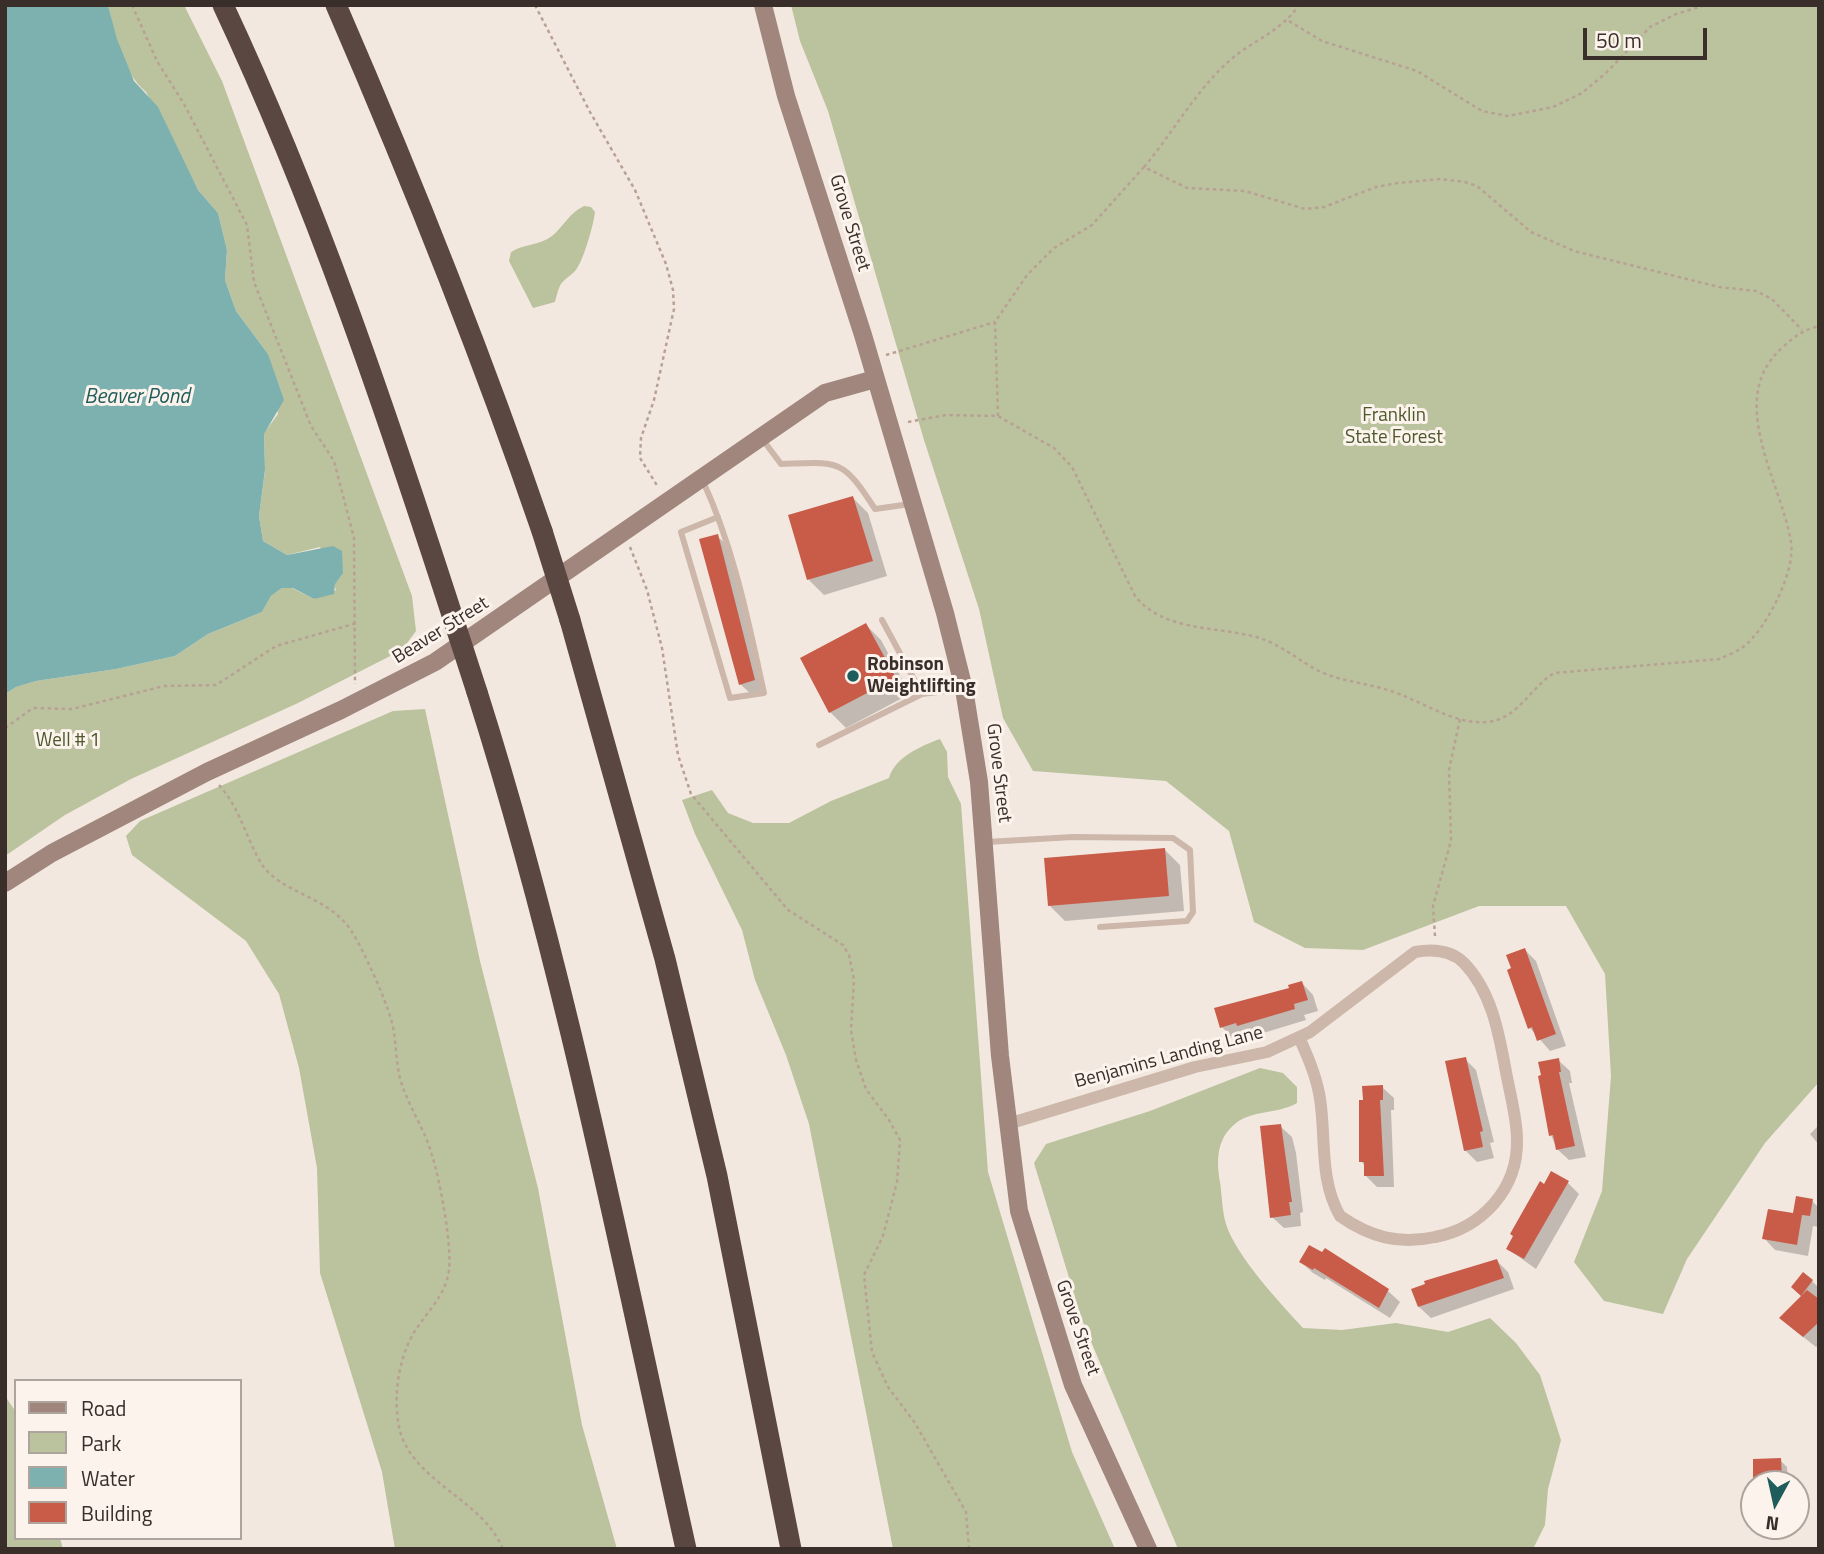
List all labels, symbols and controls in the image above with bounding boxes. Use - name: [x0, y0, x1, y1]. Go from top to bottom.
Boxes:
- scale bar: [1586, 14, 1710, 58]
- text: 50 m: [1596, 24, 1642, 56]
- street label: Grove Street: [824, 172, 874, 274]
- water label: Beaver Pond: [84, 385, 190, 411]
- park label: Franklin State Forest: [1345, 405, 1443, 449]
- street label: Beaver Street: [389, 592, 493, 670]
- place label: Robinson Weightlifting: [867, 654, 976, 698]
- marker: Robinson Weightlifting: [845, 668, 861, 684]
- street label: Grove Street: [981, 722, 1015, 824]
- park label: Well # 1: [36, 730, 100, 752]
- street label: Benjamins Landing Lane: [1072, 1022, 1266, 1094]
- street label: Grove Street: [1050, 1277, 1104, 1379]
- legend: [14, 1379, 242, 1540]
- text: Road: [81, 1392, 126, 1424]
- text: Park: [81, 1427, 121, 1459]
- text: Water: [81, 1462, 135, 1494]
- north arrow: [1740, 1470, 1810, 1540]
- text: Building: [81, 1497, 152, 1529]
- text: N: [1764, 1509, 1781, 1540]

